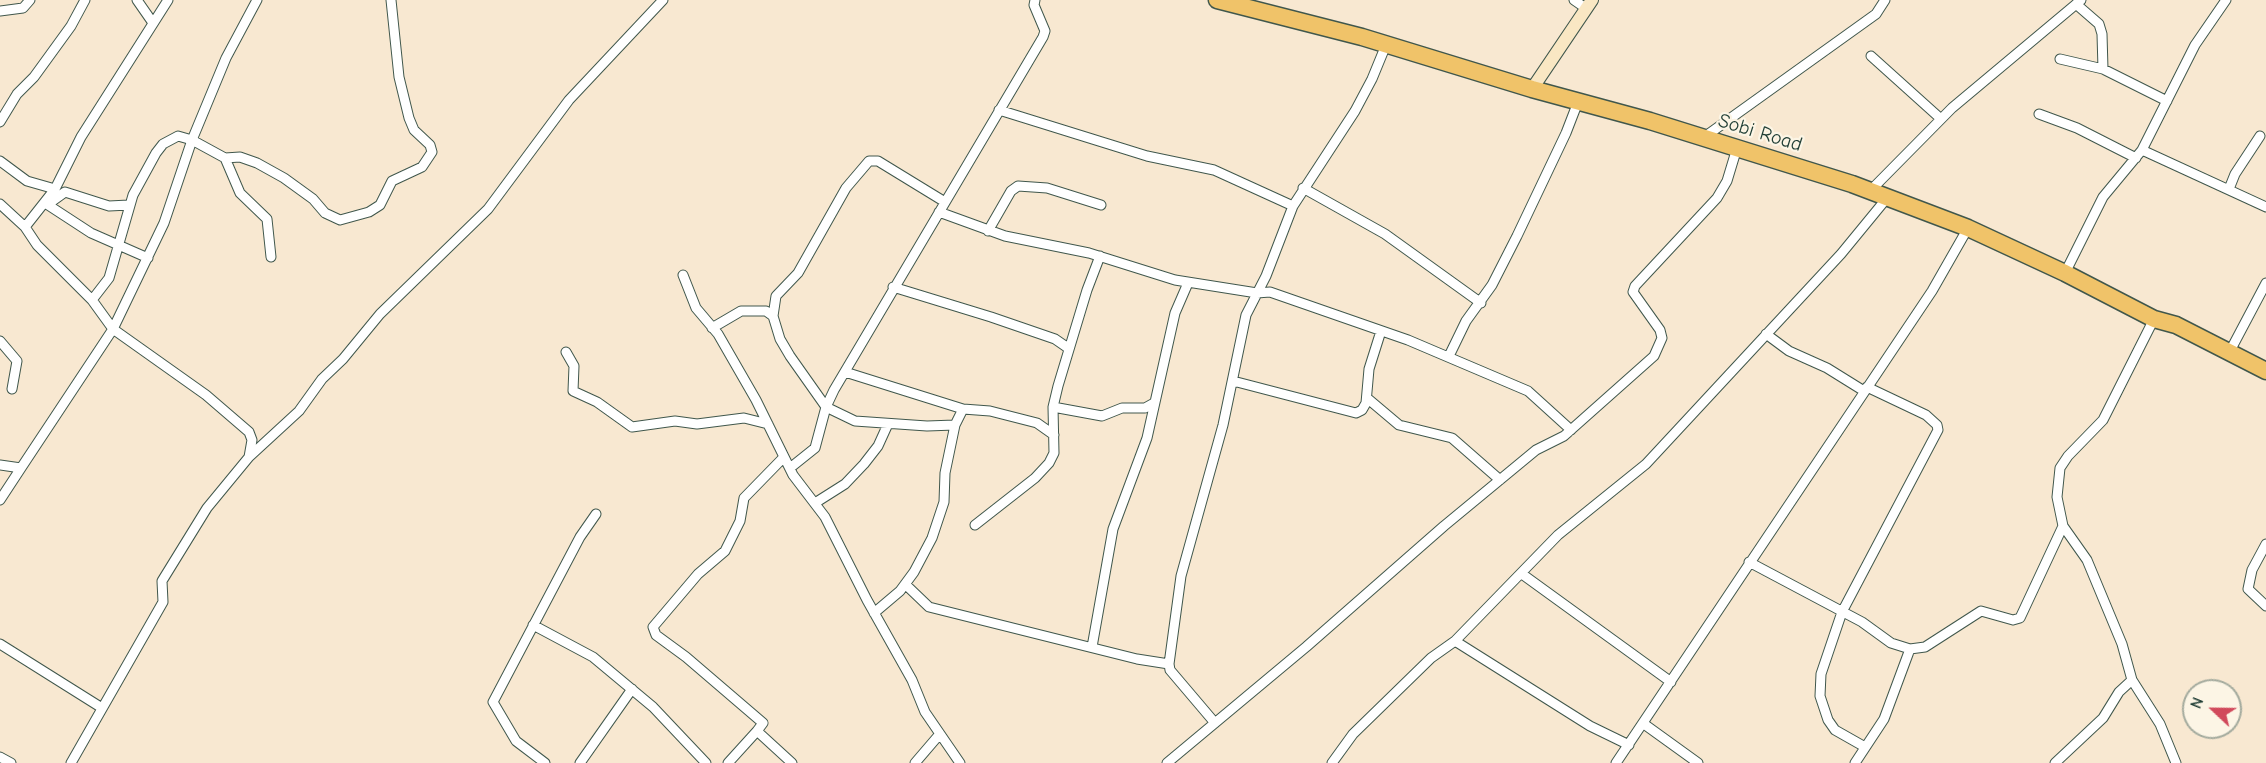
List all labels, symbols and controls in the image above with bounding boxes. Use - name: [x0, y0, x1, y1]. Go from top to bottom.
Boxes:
- street label: Sobi Road: [1715, 109, 1805, 157]
- north arrow: [2182, 679, 2242, 739]
- text: N: [2187, 695, 2207, 711]

